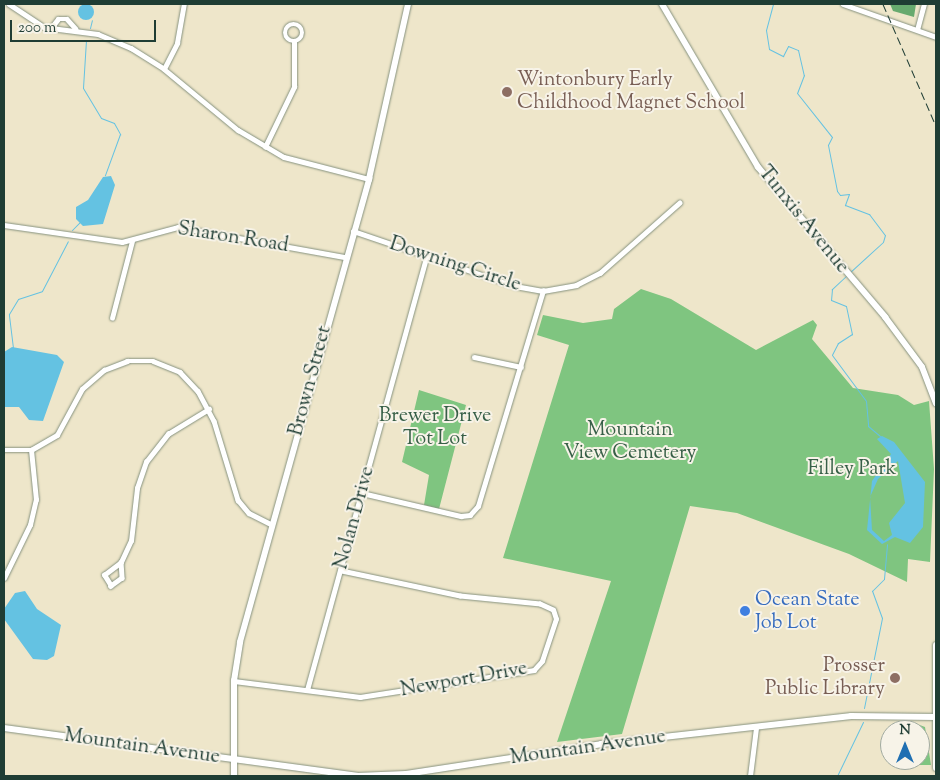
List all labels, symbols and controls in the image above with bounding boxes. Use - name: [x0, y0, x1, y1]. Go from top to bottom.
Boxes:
- scale bar: [12, 10, 159, 42]
- text: 200 m: [18, 18, 57, 39]
- place label: Wintonbury Early Childhood Magnet School: [517, 68, 745, 115]
- marker: Wintonbury Early Childhood Magnet School: [501, 86, 513, 98]
- street label: Tunxis Avenue: [752, 161, 854, 279]
- street label: Sharon Road: [176, 217, 290, 259]
- street label: Downing Circle: [386, 232, 524, 298]
- street label: Brown Street: [285, 323, 337, 439]
- park label: Brewer Drive Tot Lot: [379, 405, 491, 452]
- park label: Mountain View Cemetery: [564, 419, 696, 466]
- park label: Filley Park: [808, 457, 896, 481]
- street label: Nolan Drive: [330, 464, 380, 572]
- place label: Ocean State Job Lot: [755, 588, 860, 635]
- marker: Ocean State Job Lot: [739, 605, 751, 617]
- place label: Prosser Public Library: [765, 654, 885, 701]
- street label: Newport Drive: [399, 657, 529, 703]
- marker: Prosser Public Library: [889, 672, 901, 684]
- north arrow: [880, 720, 930, 770]
- text: N: [899, 721, 911, 741]
- street label: Mountain Avenue: [63, 724, 221, 770]
- street label: Mountain Avenue: [509, 725, 667, 771]

